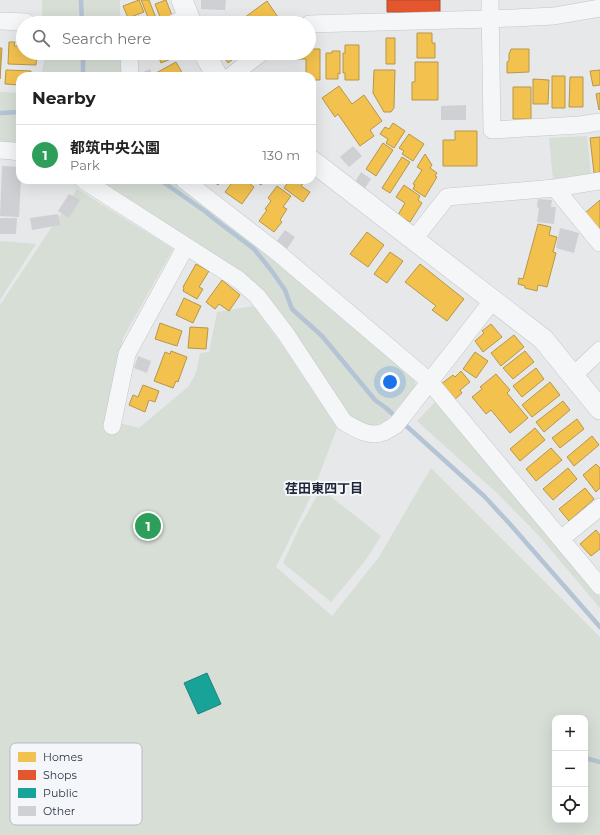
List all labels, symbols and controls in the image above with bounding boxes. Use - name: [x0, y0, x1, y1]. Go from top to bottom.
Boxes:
- search box: [16, 16, 316, 60]
- icon: search: [30, 27, 52, 49]
- text: Search here: [62, 29, 151, 48]
- text: Nearby: [32, 88, 96, 108]
- text: 都筑中央公園: [70, 138, 160, 157]
- text: 1: [42, 147, 48, 163]
- text: 130 m: [262, 147, 300, 163]
- text: Park: [70, 157, 100, 173]
- your location: [380, 372, 400, 392]
- district label: 荏田東四丁目: [285, 480, 363, 496]
- pin: 1: [135, 511, 161, 541]
- map controls: [552, 715, 588, 823]
- button: +: [552, 715, 588, 751]
- legend: [10, 743, 142, 825]
- text: Homes: [43, 750, 83, 764]
- button: −: [552, 751, 588, 787]
- text: Shops: [43, 768, 78, 782]
- text: Public: [43, 786, 78, 800]
- button: locate: [552, 787, 588, 823]
- text: Other: [43, 804, 75, 818]

